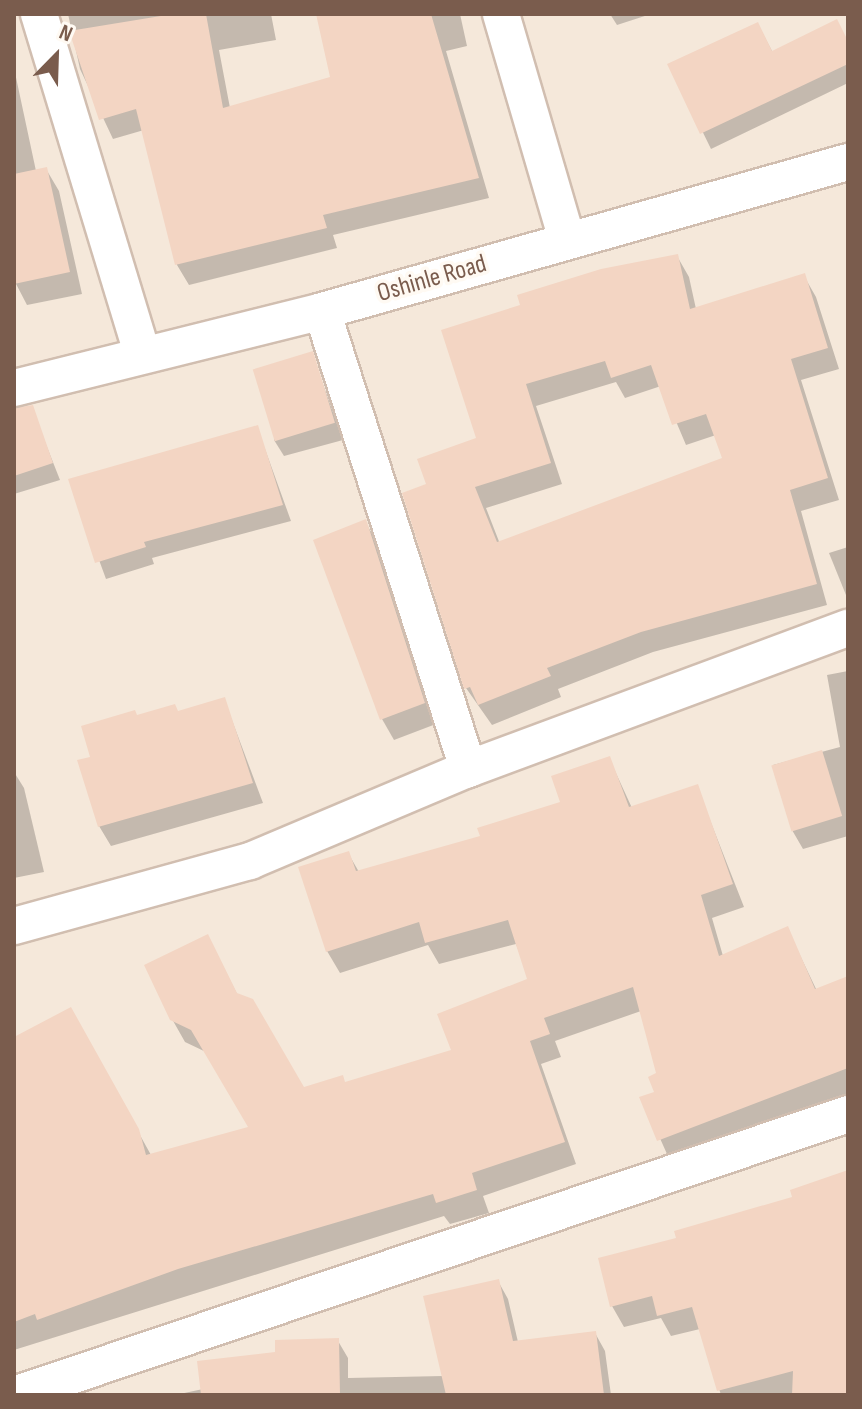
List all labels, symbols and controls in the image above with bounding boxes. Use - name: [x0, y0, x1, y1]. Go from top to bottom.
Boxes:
- north arrow: [16, 16, 96, 96]
- text: N: [55, 19, 76, 48]
- street label: Oshinle Road: [374, 249, 490, 309]

